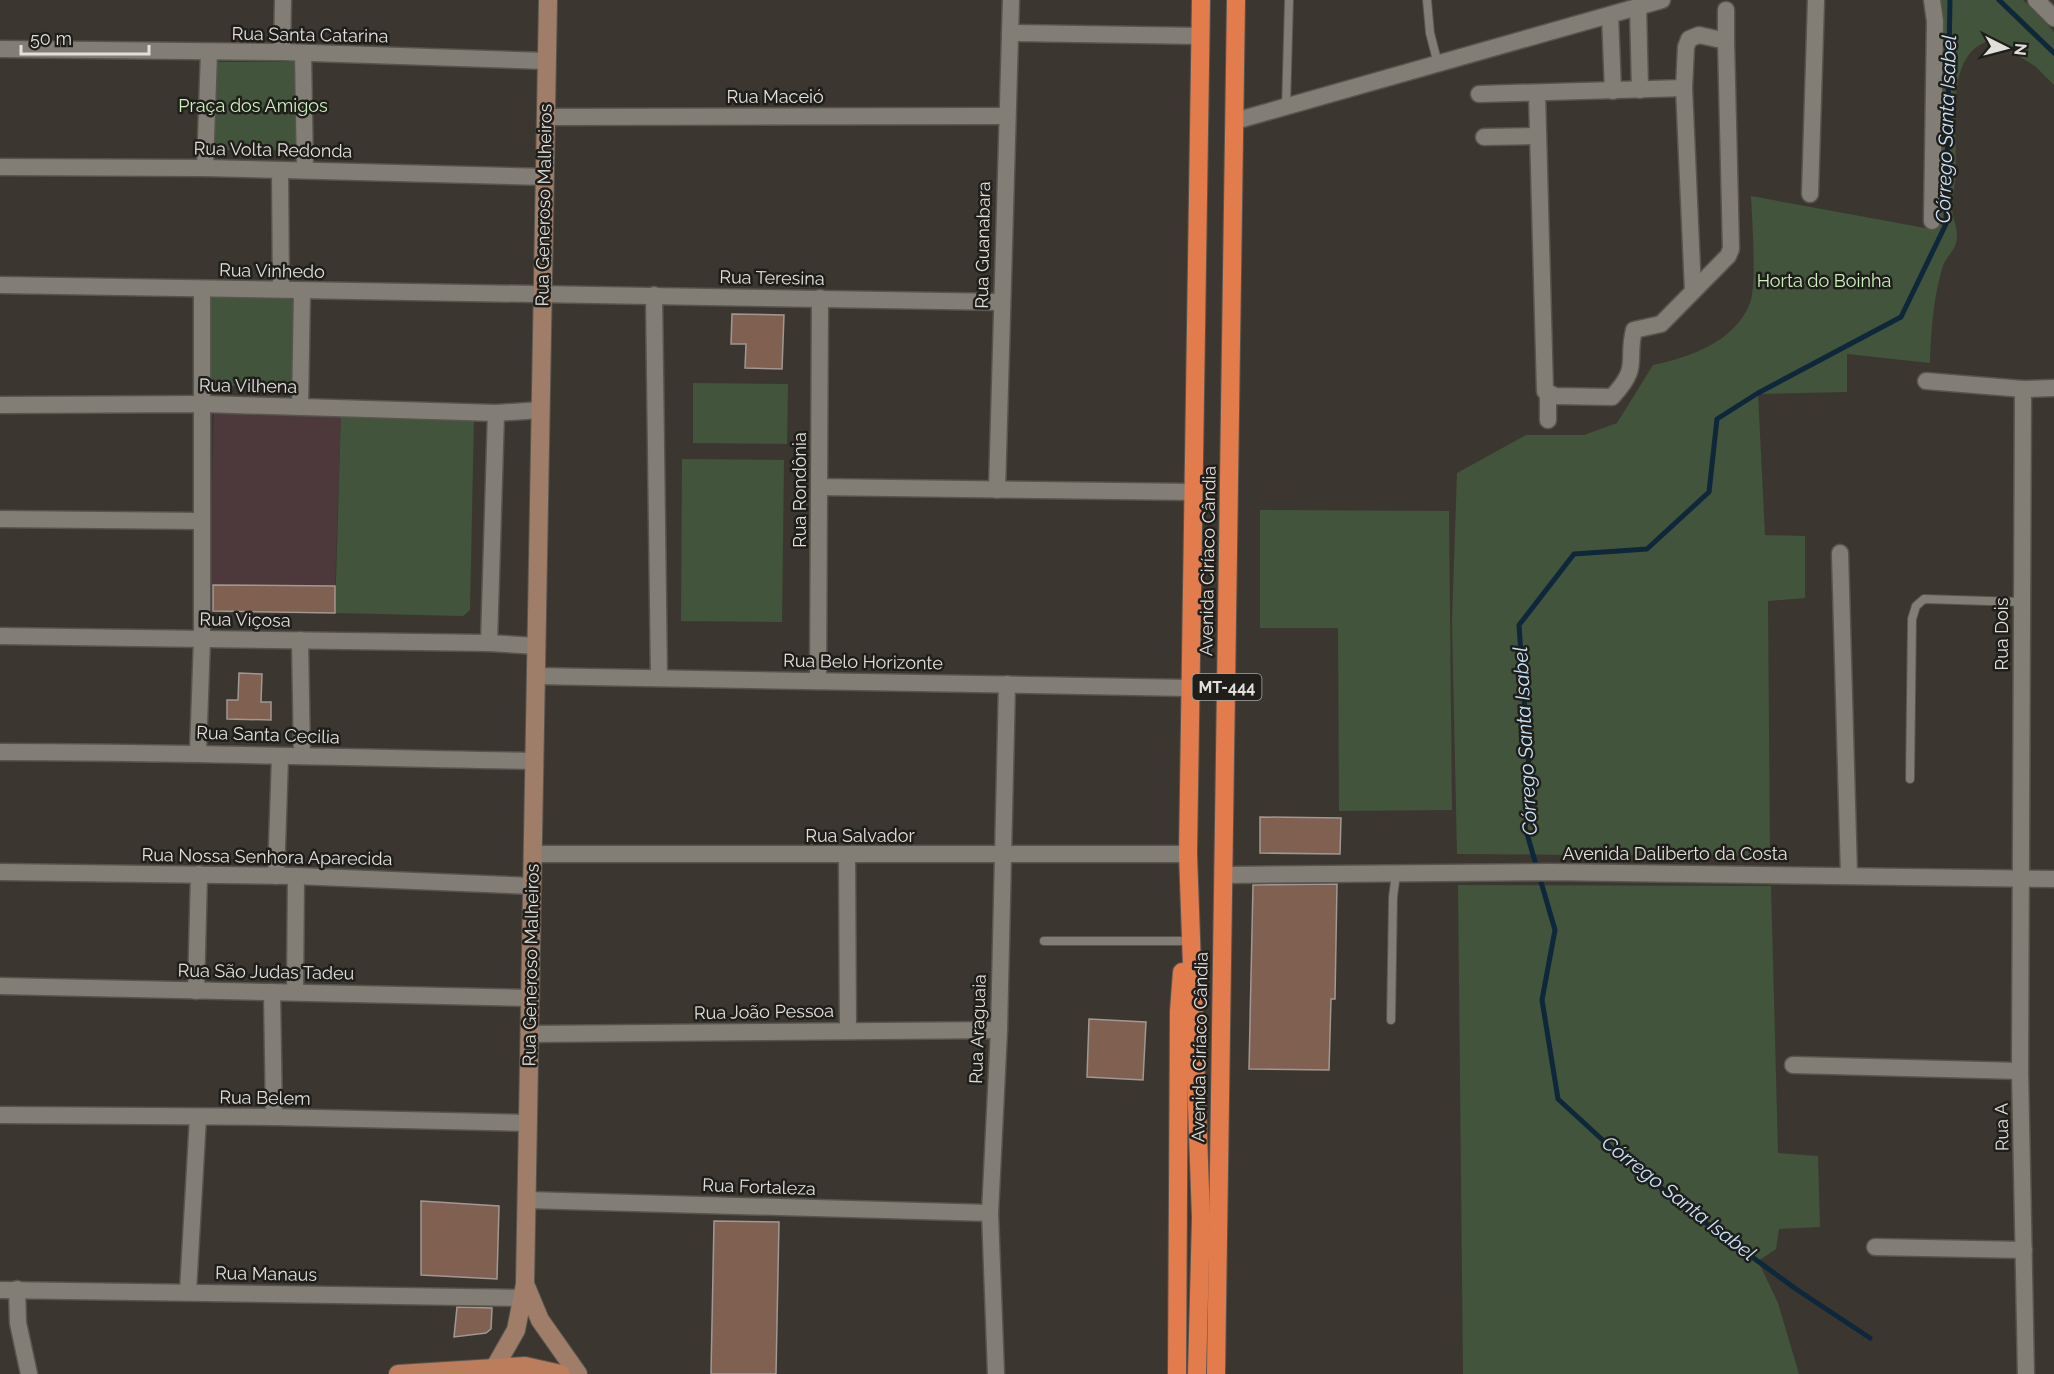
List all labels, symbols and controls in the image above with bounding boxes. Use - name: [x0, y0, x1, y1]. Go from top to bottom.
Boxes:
- scale bar: [21, 18, 148, 56]
- north arrow: [1976, 18, 2036, 78]
- street label: Rua Santa Catarina: [231, 23, 389, 46]
- text: 50 m: [30, 28, 72, 49]
- water label: Córrego Santa Isabel: [1931, 34, 1961, 224]
- text: N: [2010, 42, 2031, 57]
- street label: Rua Maceió: [726, 86, 824, 107]
- park label: Praça dos Amigos: [178, 95, 328, 116]
- street label: Rua Generoso Malheiros: [531, 103, 556, 307]
- street label: Rua Volta Redonda: [194, 138, 352, 161]
- street label: Rua Guanabara: [971, 181, 994, 309]
- street label: Rua Vinhedo: [219, 259, 325, 282]
- street label: Rua Teresina: [719, 266, 825, 289]
- park label: Horta do Boinha: [1757, 270, 1891, 291]
- street label: Rua Vilhena: [199, 374, 297, 397]
- street label: Rua Rondônia: [789, 432, 810, 548]
- street label: Avenida Ciríaco Cândia: [1195, 466, 1220, 656]
- street label: Rua Dois: [1991, 597, 2012, 670]
- street label: Rua Viçosa: [199, 608, 291, 631]
- water label: Córrego Santa Isabel: [1508, 646, 1542, 836]
- street label: Rua Belo Horizonte: [783, 650, 943, 673]
- road number: MT-444: [1192, 674, 1262, 700]
- street label: Rua Santa Cecilia: [196, 722, 340, 748]
- street label: Rua Salvador: [805, 825, 915, 846]
- street label: Avenida Daliberto da Costa: [1562, 843, 1788, 864]
- street label: Rua Nossa Senhora Aparecida: [141, 844, 393, 869]
- street label: Rua Generoso Malheiros: [518, 863, 543, 1067]
- street label: Avenida Ciríaco Cândia: [1187, 952, 1212, 1142]
- street label: Rua São Judas Tadeu: [178, 959, 355, 984]
- street label: Rua Araguaia: [965, 974, 990, 1084]
- street label: Rua João Pessoa: [694, 1000, 834, 1023]
- street label: Rua Belem: [219, 1086, 311, 1109]
- street label: Rua A: [1991, 1103, 2012, 1151]
- water label: Córrego Santa Isabel: [1597, 1130, 1761, 1266]
- street label: Rua Fortaleza: [702, 1174, 816, 1199]
- street label: Rua Manaus: [215, 1262, 317, 1285]

